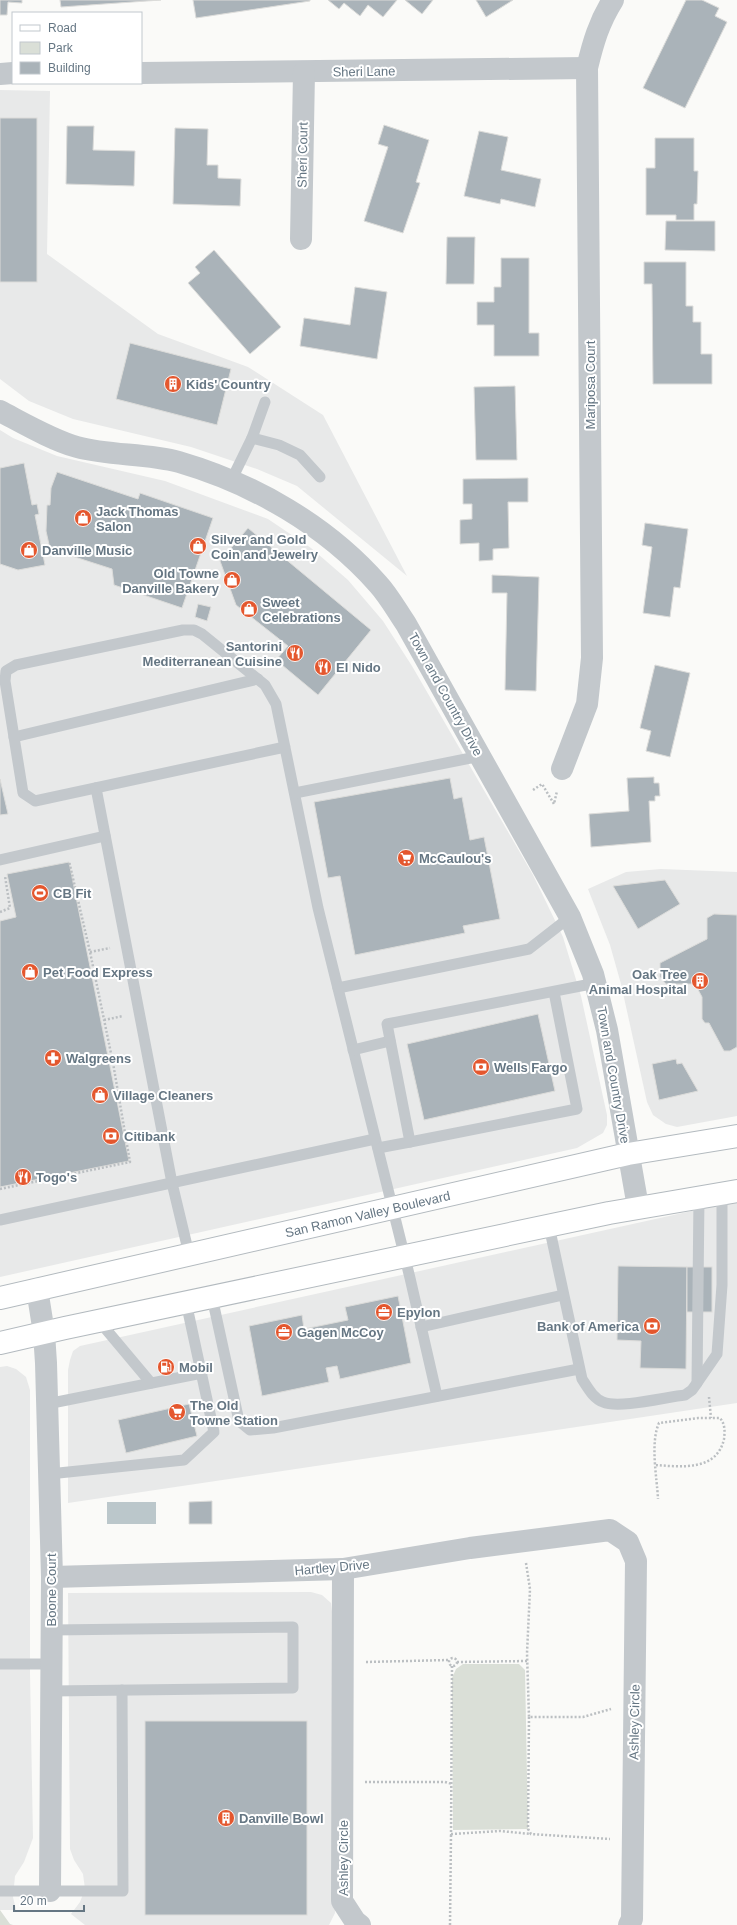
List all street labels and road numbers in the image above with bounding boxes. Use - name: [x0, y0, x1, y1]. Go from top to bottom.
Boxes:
- street label: Sheri Lane: [332, 63, 396, 80]
- street label: Sheri Court: [294, 122, 311, 188]
- street label: Mariposa Court: [583, 340, 598, 429]
- street label: Town and Country Drive: [405, 630, 486, 759]
- street label: Town and Country Drive: [594, 1005, 633, 1145]
- street label: San Ramon Valley Boulevard: [284, 1188, 452, 1240]
- street label: Boone Court: [44, 1553, 59, 1627]
- street label: Hartley Drive: [294, 1557, 370, 1578]
- street label: Ashley Circle: [626, 1684, 643, 1760]
- street label: Ashley Circle: [336, 1820, 351, 1896]

